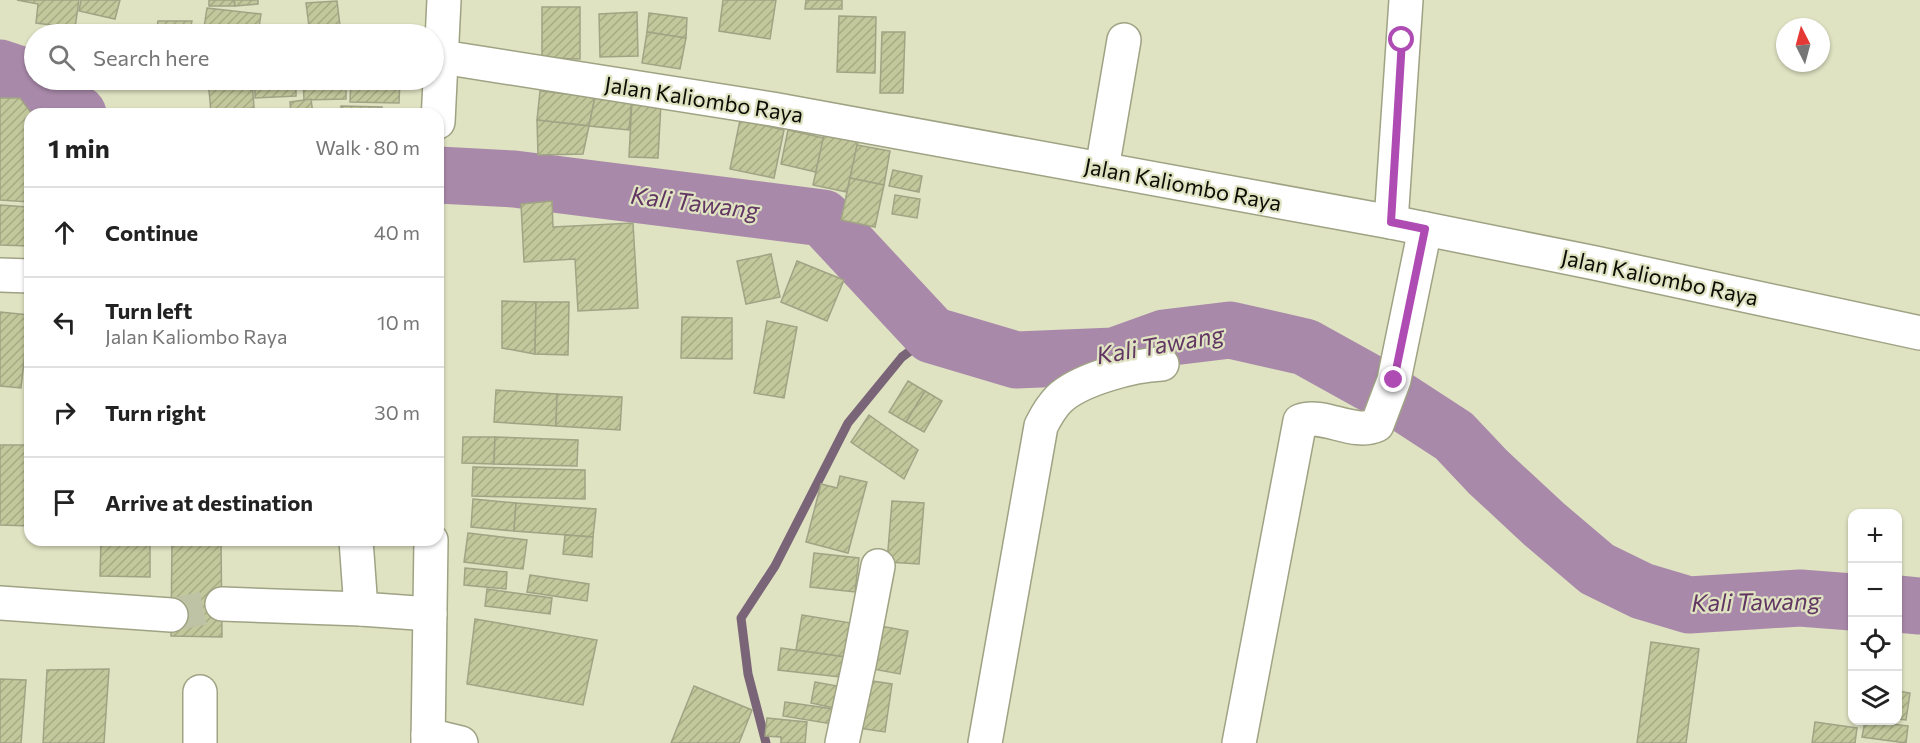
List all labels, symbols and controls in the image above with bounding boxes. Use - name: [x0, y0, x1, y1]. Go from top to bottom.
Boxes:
- north arrow: [1776, 18, 1830, 72]
- search box: [24, 24, 444, 90]
- route start: [1388, 26, 1414, 52]
- icon: search: [45, 41, 78, 74]
- text: Search here: [93, 44, 209, 71]
- street label: Jalan Kaliombo Raya: [603, 70, 805, 128]
- text: 1 min: [48, 132, 110, 163]
- text: Walk · 80 m: [315, 135, 420, 159]
- street label: Jalan Kaliombo Raya: [1082, 152, 1284, 216]
- water label: Kali Tawang: [629, 180, 762, 224]
- icon: ahead: [48, 216, 81, 249]
- text: Continue: [105, 219, 198, 246]
- text: 40 m: [374, 220, 420, 244]
- street label: Jalan Kaliombo Raya: [1559, 243, 1761, 311]
- text: Turn left: [105, 297, 192, 324]
- icon: left: [48, 306, 81, 339]
- text: 10 m: [377, 310, 420, 334]
- water label: Kali Tawang: [1094, 318, 1227, 369]
- text: Jalan Kaliombo Raya: [105, 324, 287, 348]
- route end: [1380, 366, 1406, 392]
- icon: right: [48, 396, 81, 429]
- text: Turn right: [105, 399, 206, 426]
- text: 30 m: [374, 400, 420, 424]
- icon: arrive: [48, 486, 81, 519]
- text: Arrive at destination: [105, 489, 313, 516]
- map controls: [1848, 509, 1902, 725]
- button: +: [1848, 509, 1902, 563]
- button: −: [1848, 563, 1902, 617]
- water label: Kali Tawang: [1691, 585, 1822, 617]
- button: locate: [1848, 617, 1902, 671]
- button: layers: [1848, 671, 1902, 725]

